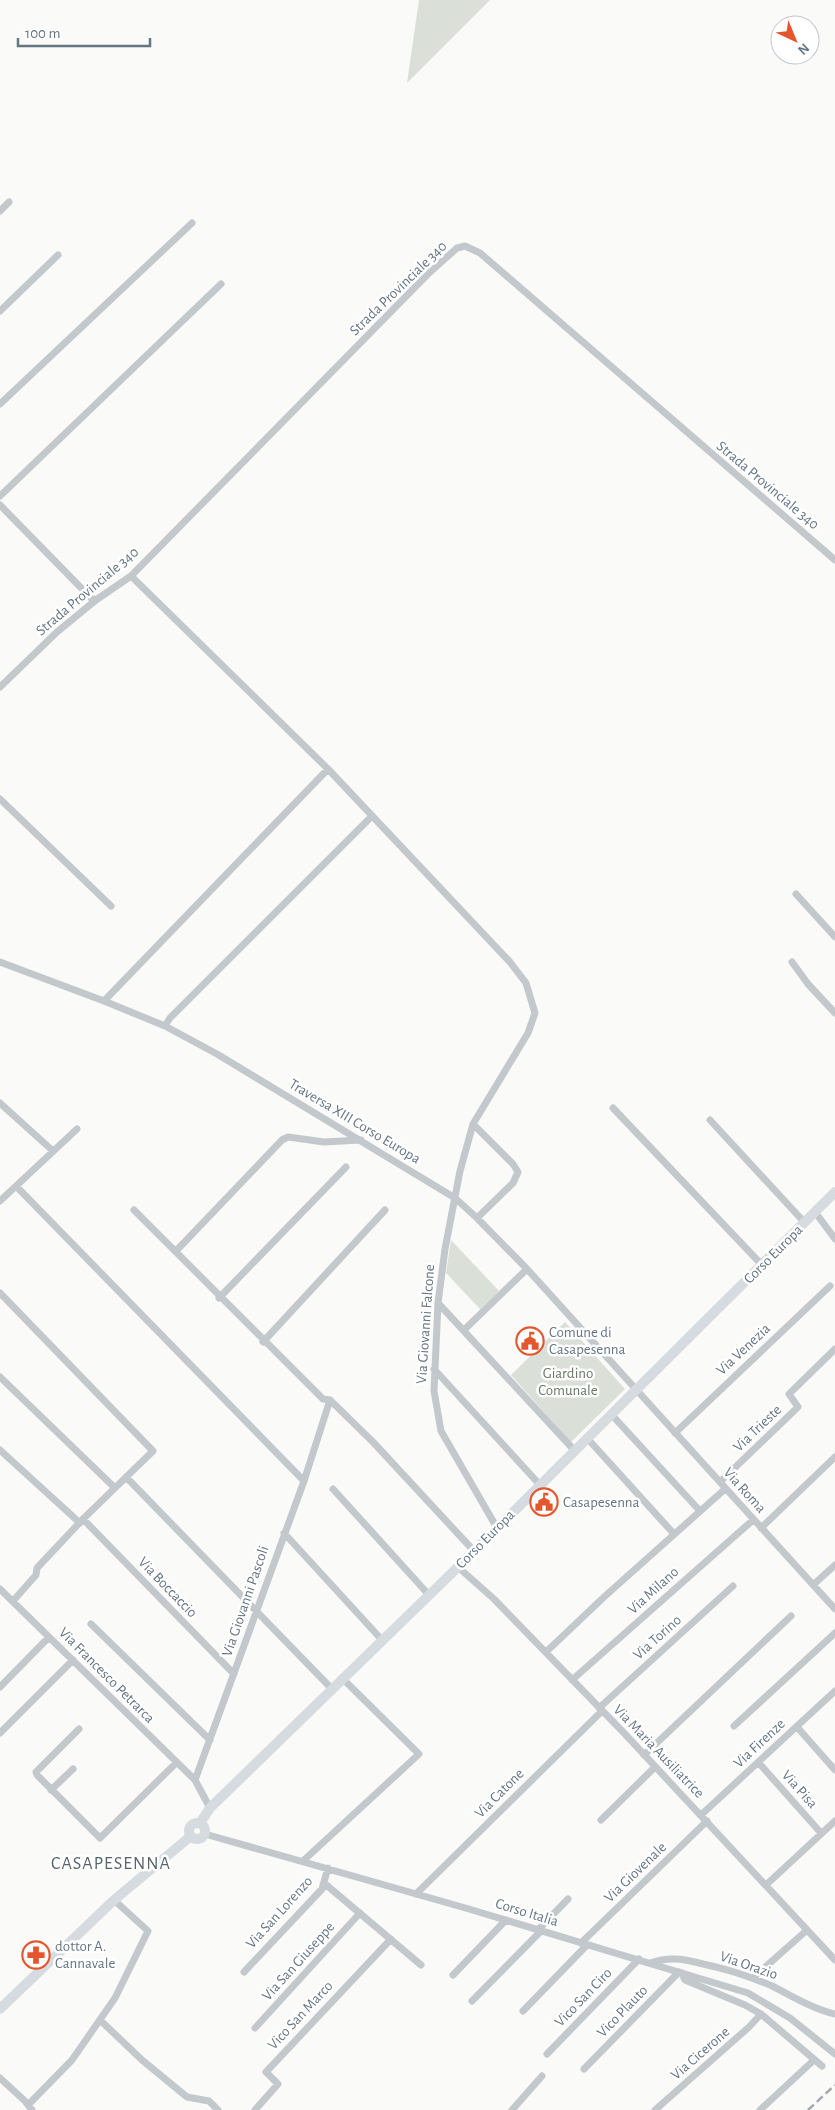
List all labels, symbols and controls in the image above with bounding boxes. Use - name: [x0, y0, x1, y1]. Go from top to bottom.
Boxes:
- scale bar: [18, 15, 150, 47]
- north arrow: [770, 15, 820, 65]
- text: 100 m: [25, 26, 60, 41]
- text: N: [795, 40, 812, 57]
- street label: Strada Provinciale 340: [347, 238, 450, 338]
- street label: Strada Provinciale 340: [714, 438, 822, 533]
- street label: Strada Provinciale 340: [33, 544, 141, 638]
- street label: Traversa XIII Corso Europa: [286, 1076, 423, 1167]
- street label: Corso Europa: [741, 1222, 806, 1287]
- street label: Via Giovanni Falcone: [414, 1264, 437, 1384]
- street label: Via Venezia: [714, 1321, 773, 1378]
- place label: Comune di Casapesenna: [549, 1325, 626, 1357]
- public building icon: Comune di Casapesenna: [515, 1326, 545, 1356]
- park label: Giardino Comunale: [538, 1366, 598, 1398]
- street label: Via Trieste: [730, 1402, 784, 1455]
- street label: Via Roma: [721, 1465, 769, 1516]
- public building icon: Casapesenna: [529, 1487, 559, 1517]
- place label: Casapesenna: [563, 1495, 640, 1510]
- street label: Corso Europa: [453, 1507, 518, 1572]
- street label: Via Giovanni Pascoli: [220, 1544, 271, 1658]
- street label: Via Boccaccio: [135, 1554, 200, 1620]
- street label: Via Milano: [625, 1564, 682, 1617]
- street label: Via Torino: [631, 1612, 684, 1663]
- street label: Via Francesco Petrarca: [56, 1625, 157, 1726]
- street label: Via Maria Ausiliatrice: [610, 1702, 707, 1801]
- street label: Via Firenze: [731, 1716, 788, 1771]
- street label: Via Catone: [472, 1766, 527, 1821]
- street label: Via Pisa: [779, 1767, 820, 1811]
- street label: Via Giovenale: [601, 1839, 669, 1905]
- district label: CASAPESENNA: [51, 1855, 171, 1873]
- street label: Via San Lorenzo: [243, 1873, 316, 1951]
- street label: Corso Italia: [494, 1896, 560, 1929]
- street label: Via San Giuseppe: [259, 1919, 338, 2004]
- place label: dottor A. Cannavale: [55, 1939, 115, 1971]
- pharmacy icon: dottor A. Cannavale: [21, 1940, 51, 1970]
- street label: Via Orazio: [718, 1949, 780, 1982]
- street label: Vico San Ciro: [552, 1965, 615, 2030]
- street label: Vico San Marco: [265, 1978, 336, 2053]
- street label: Vico Plauto: [594, 1982, 651, 2040]
- street label: Via Cicerone: [668, 2024, 733, 2083]

